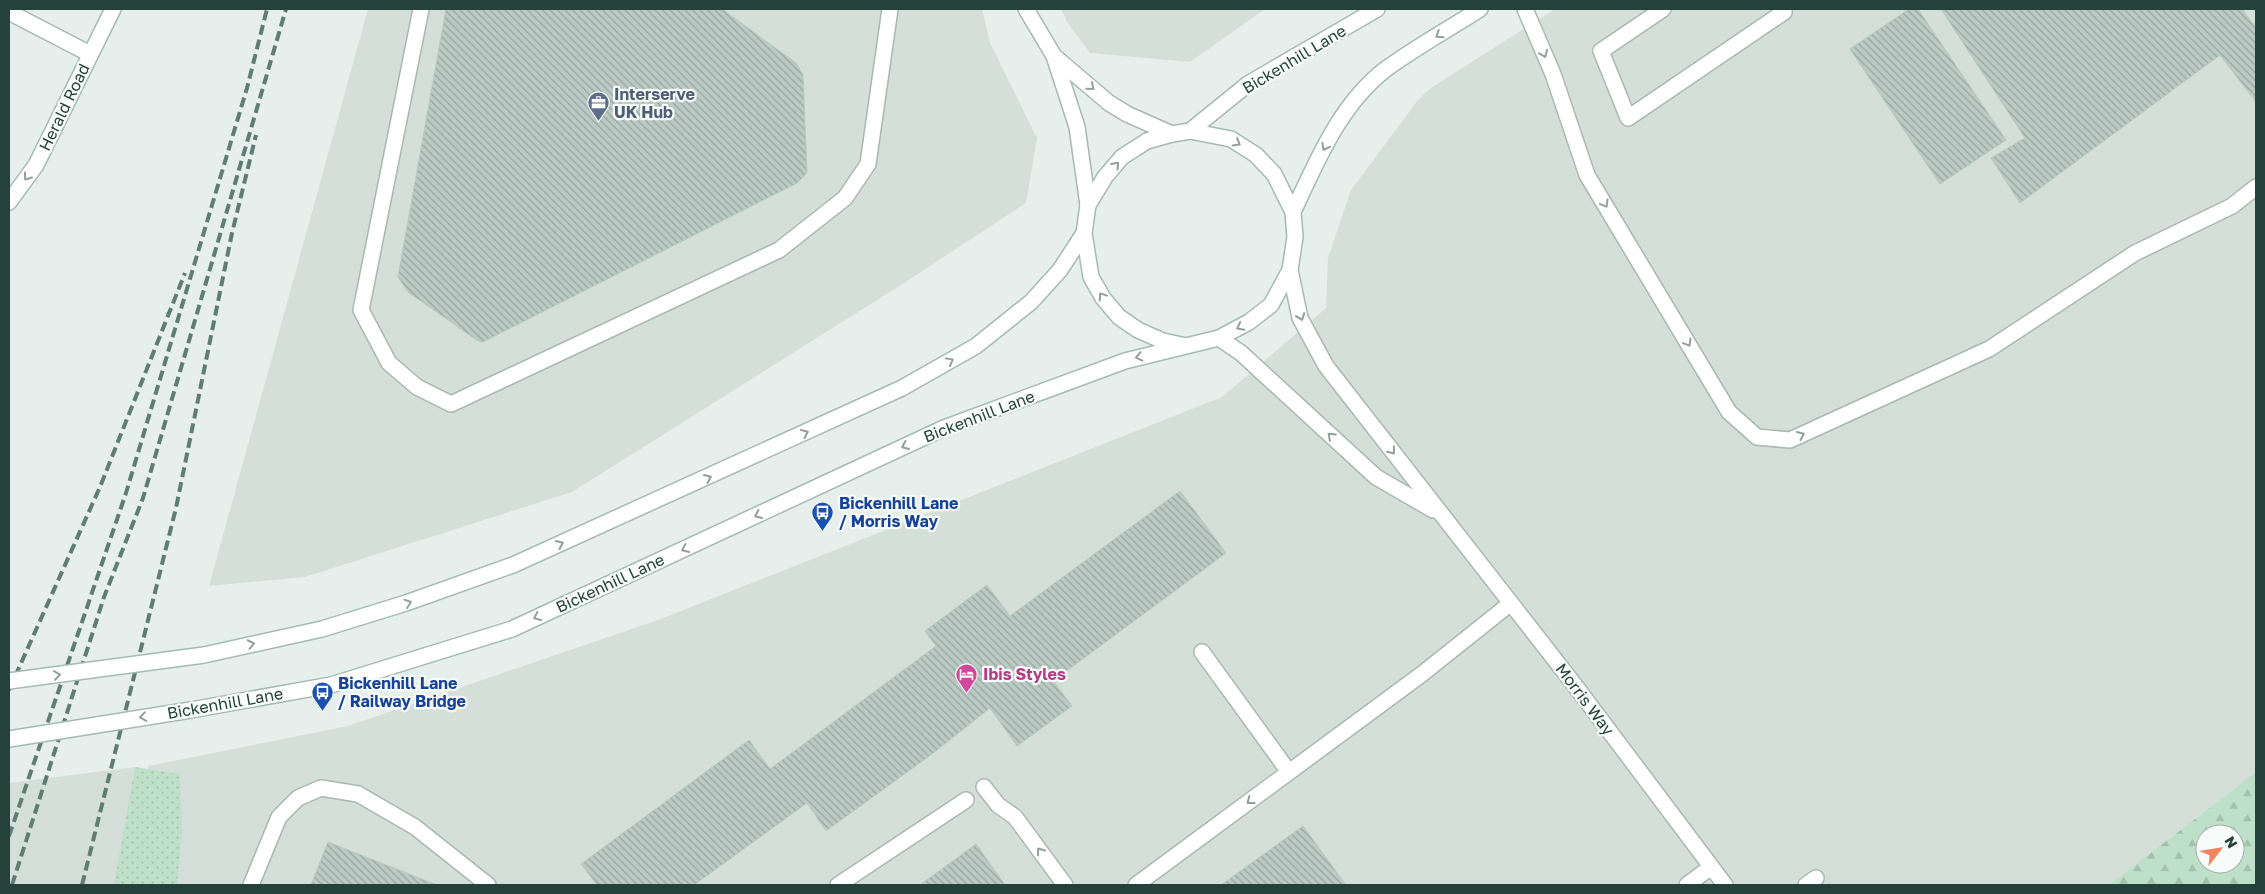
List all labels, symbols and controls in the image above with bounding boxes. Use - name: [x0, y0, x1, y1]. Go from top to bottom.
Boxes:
- street label: Bickenhill Lane: [1239, 20, 1349, 98]
- one-way arrow: [1435, 29, 1445, 38]
- one-way arrow: [1538, 49, 1549, 58]
- street label: Herald Road: [34, 60, 94, 154]
- one-way arrow: [1085, 82, 1094, 90]
- place label: Interserve UK Hub: [614, 84, 695, 122]
- office icon: Interserve UK Hub: [586, 91, 610, 122]
- one-way arrow: [1231, 137, 1240, 147]
- one-way arrow: [1321, 142, 1331, 151]
- one-way arrow: [1110, 161, 1119, 170]
- one-way arrow: [24, 171, 33, 181]
- one-way arrow: [1599, 198, 1609, 207]
- one-way arrow: [1099, 292, 1108, 301]
- one-way arrow: [1295, 312, 1305, 321]
- one-way arrow: [1236, 321, 1245, 331]
- one-way arrow: [1682, 338, 1692, 347]
- one-way arrow: [1134, 351, 1143, 362]
- one-way arrow: [945, 357, 954, 367]
- street label: Bickenhill Lane: [921, 386, 1037, 446]
- one-way arrow: [800, 429, 809, 440]
- one-way arrow: [1796, 431, 1805, 442]
- one-way arrow: [1327, 432, 1336, 441]
- one-way arrow: [901, 440, 910, 451]
- one-way arrow: [1386, 445, 1394, 454]
- one-way arrow: [703, 473, 712, 484]
- place label: Bickenhill Lane / Morris Way: [839, 493, 958, 531]
- bus stop icon: Bickenhill Lane / Morris Way: [811, 500, 835, 531]
- one-way arrow: [754, 509, 763, 519]
- one-way arrow: [555, 540, 564, 551]
- one-way arrow: [681, 543, 690, 553]
- street label: Bickenhill Lane: [553, 549, 667, 617]
- one-way arrow: [403, 598, 412, 608]
- one-way arrow: [534, 611, 543, 621]
- one-way arrow: [247, 640, 256, 650]
- street label: Morris Way: [1551, 659, 1619, 739]
- hotel icon: Ibis Styles: [955, 662, 979, 693]
- place label: Ibis Styles: [983, 664, 1066, 684]
- one-way arrow: [53, 670, 61, 680]
- place label: Bickenhill Lane / Railway Bridge: [338, 673, 466, 711]
- bus stop icon: Bickenhill Lane / Railway Bridge: [310, 680, 334, 711]
- street label: Bickenhill Lane: [165, 683, 285, 723]
- one-way arrow: [139, 712, 148, 722]
- one-way arrow: [1246, 795, 1255, 804]
- north arrow: [2195, 824, 2245, 874]
- text: N: [2222, 833, 2242, 851]
- one-way arrow: [1037, 847, 1046, 857]

